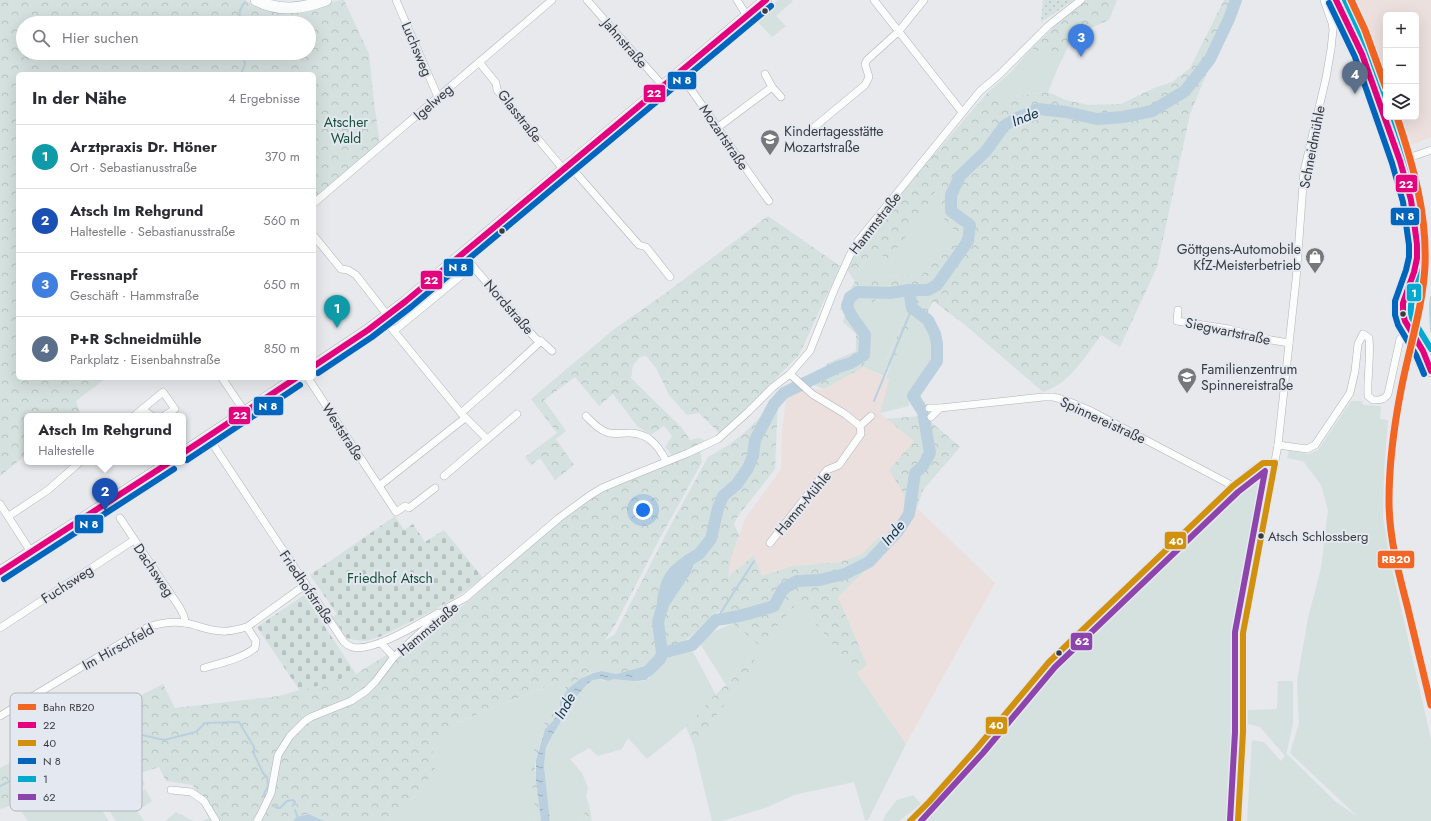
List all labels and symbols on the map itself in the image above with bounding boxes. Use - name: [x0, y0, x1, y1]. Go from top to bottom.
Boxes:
- unlabelled marker: [760, 6, 770, 16]
- street label: Jahnstraße: [596, 12, 652, 72]
- street label: Luchsweg: [397, 19, 437, 79]
- pin: 3: [1068, 24, 1094, 57]
- pin: 4: [1342, 61, 1368, 94]
- line badge: N 8: [667, 71, 697, 90]
- text: N 8: [673, 72, 692, 88]
- street label: Igelweg: [409, 79, 457, 125]
- line badge: 22: [643, 84, 666, 103]
- street label: Glasstraße: [493, 85, 547, 147]
- text: 22: [647, 85, 661, 101]
- street label: Mozartstraße: [695, 100, 753, 174]
- water label: Inde: [1008, 102, 1042, 132]
- street label: Schneidmühle: [1294, 104, 1330, 190]
- park label: Atscher Wald: [324, 112, 368, 148]
- place label: Kindertagesstätte Mozartstraße: [784, 121, 884, 157]
- school or university icon: Kindertagesstätte Mozartstraße: [759, 128, 781, 156]
- line badge: 22: [1395, 174, 1418, 193]
- text: 22: [1399, 176, 1413, 192]
- street label: Hammstraße: [844, 188, 906, 258]
- line badge: N 8: [1390, 207, 1420, 226]
- text: N 8: [1396, 208, 1415, 224]
- unlabelled marker: [497, 226, 507, 236]
- place label: Göttgens-Automobile KfZ-Meisterbetrieb: [1177, 239, 1301, 275]
- shop icon: Göttgens-Automobile KfZ-Meisterbetrieb: [1304, 246, 1326, 274]
- line badge: N 8: [443, 258, 474, 277]
- text: N 8: [449, 259, 468, 275]
- line badge: 22: [420, 270, 443, 290]
- text: 22: [424, 272, 438, 288]
- street label: Nordstraße: [479, 275, 539, 339]
- line badge: 1: [1406, 283, 1422, 302]
- text: 1: [1411, 285, 1417, 301]
- pin: 1: [324, 295, 350, 328]
- unlabelled marker: [1398, 309, 1408, 319]
- street label: Siegwartstraße: [1184, 312, 1272, 350]
- place label: Familienzentrum Spinnereistraße: [1201, 359, 1298, 395]
- school or university icon: Familienzentrum Spinnereistraße: [1176, 366, 1198, 394]
- street label: Spinnereistraße: [1057, 391, 1149, 449]
- line badge: N 8: [253, 396, 284, 416]
- text: N 8: [259, 398, 278, 414]
- street label: Weststraße: [317, 399, 369, 465]
- line badge: 22: [228, 406, 251, 425]
- text: 22: [233, 407, 247, 423]
- street label: Hamm-Mühle: [770, 467, 836, 539]
- pin: 2: [92, 478, 118, 511]
- your location: [633, 500, 653, 520]
- line badge: N 8: [74, 514, 104, 534]
- water label: Inde: [876, 515, 910, 550]
- text: N 8: [80, 516, 99, 532]
- place label: Atsch Schlossberg: [1268, 527, 1368, 546]
- line badge: 40: [1164, 531, 1187, 550]
- marker: Atsch Schlossberg: [1256, 531, 1266, 541]
- text: 40: [1169, 533, 1183, 549]
- street label: Dachsweg: [129, 539, 179, 601]
- street label: Friedhofstraße: [275, 546, 339, 628]
- line badge: RB20: [1377, 550, 1415, 569]
- text: RB20: [1382, 551, 1410, 567]
- street label: Fuchsweg: [37, 560, 97, 608]
- park label: Friedhof Atsch: [347, 568, 433, 588]
- street label: Hammstraße: [393, 597, 463, 661]
- street label: Im Hirschfeld: [79, 619, 157, 675]
- line badge: 62: [1070, 632, 1093, 651]
- text: 62: [1075, 633, 1089, 649]
- unlabelled marker: [1054, 648, 1064, 658]
- water label: Inde: [549, 688, 581, 723]
- legend: [10, 693, 142, 811]
- text: Bahn RB20: [43, 699, 95, 715]
- line badge: 40: [985, 716, 1008, 735]
- text: 22: [43, 717, 56, 733]
- text: 40: [989, 717, 1003, 733]
- text: 40: [43, 735, 56, 751]
- text: N 8: [43, 753, 61, 769]
- text: 1: [43, 771, 48, 787]
- text: 62: [43, 789, 56, 805]

